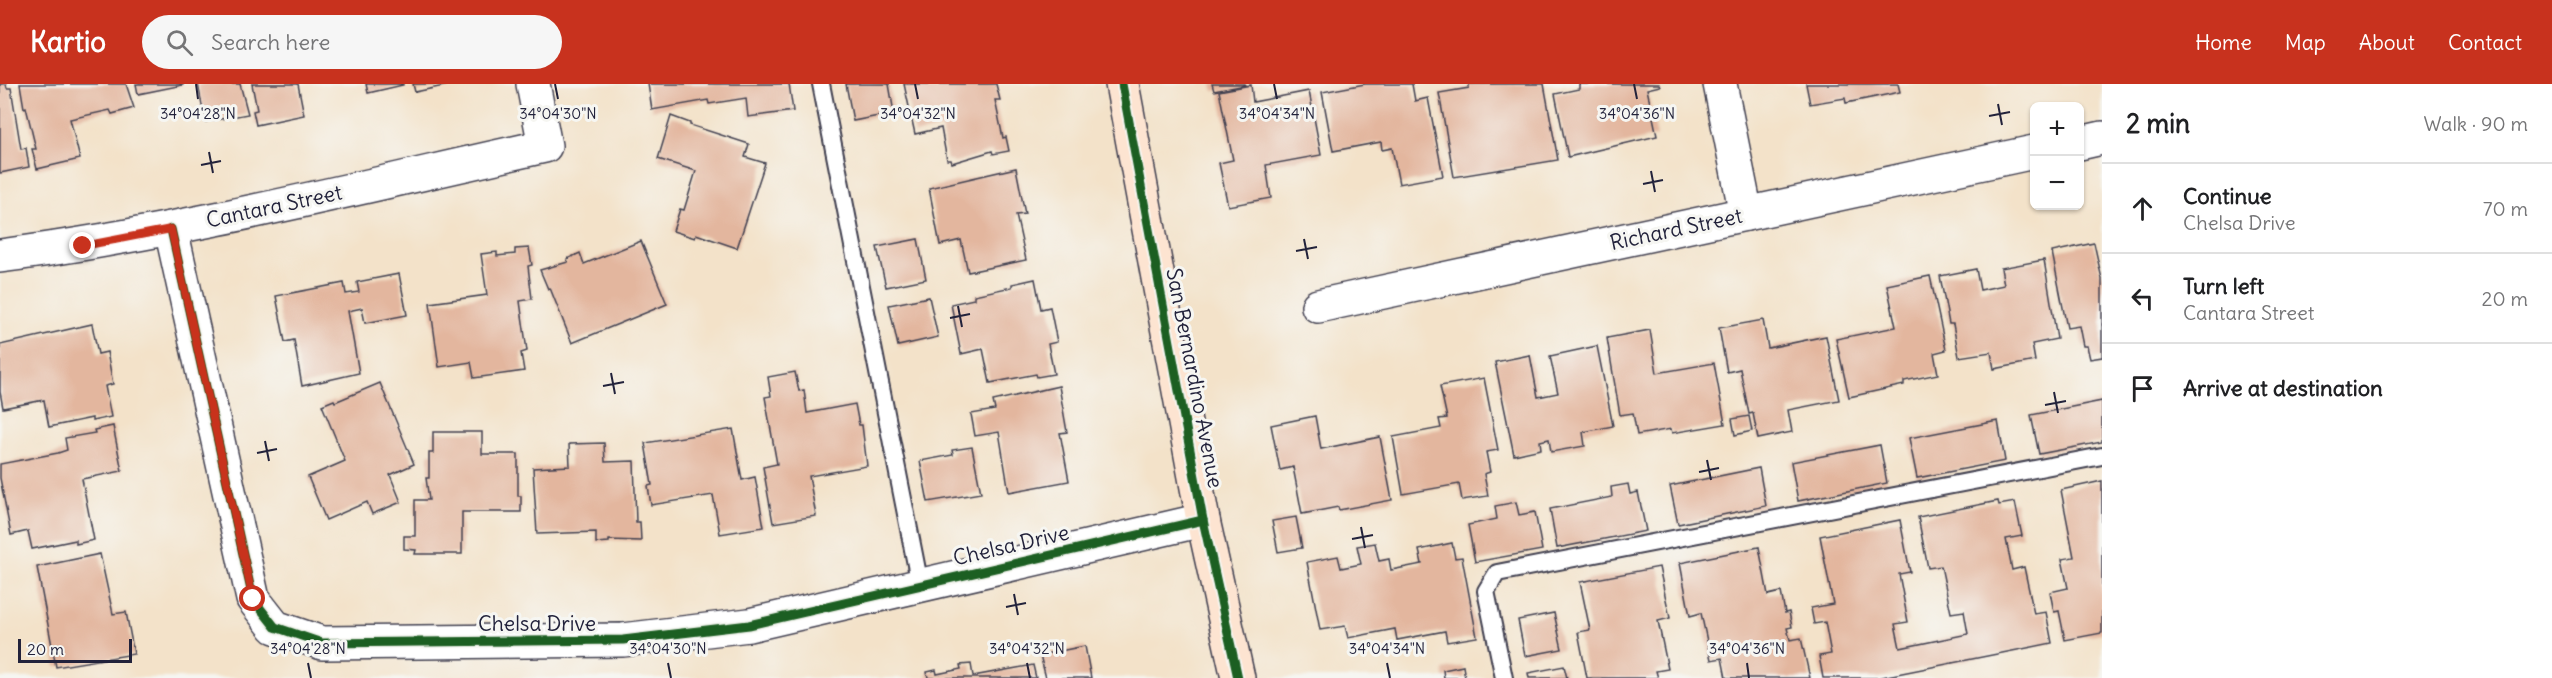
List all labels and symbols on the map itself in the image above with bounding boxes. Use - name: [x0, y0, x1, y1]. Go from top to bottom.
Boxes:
- text: 34°04'28"N: [160, 104, 236, 123]
- text: 34°04'30"N: [519, 104, 597, 123]
- text: 34°04'32"N: [880, 104, 956, 123]
- text: 34°04'34"N: [1239, 104, 1315, 123]
- text: 34°04'36"N: [1599, 104, 1675, 123]
- street label: Cantara Street: [204, 178, 344, 234]
- street label: Richard Street: [1607, 202, 1745, 256]
- route end: [69, 232, 95, 258]
- street label: San Bernardino Avenue: [1160, 266, 1230, 490]
- street label: Chelsa Drive: [950, 519, 1072, 571]
- route start: [239, 585, 265, 611]
- street label: Chelsa Drive: [478, 610, 596, 637]
- scale bar: [18, 636, 132, 664]
- text: 34°04'28"N: [270, 639, 346, 658]
- text: 34°04'30"N: [629, 639, 707, 658]
- text: 34°04'32"N: [989, 639, 1065, 658]
- text: 34°04'34"N: [1349, 639, 1425, 658]
- text: 34°04'36"N: [1709, 639, 1785, 658]

